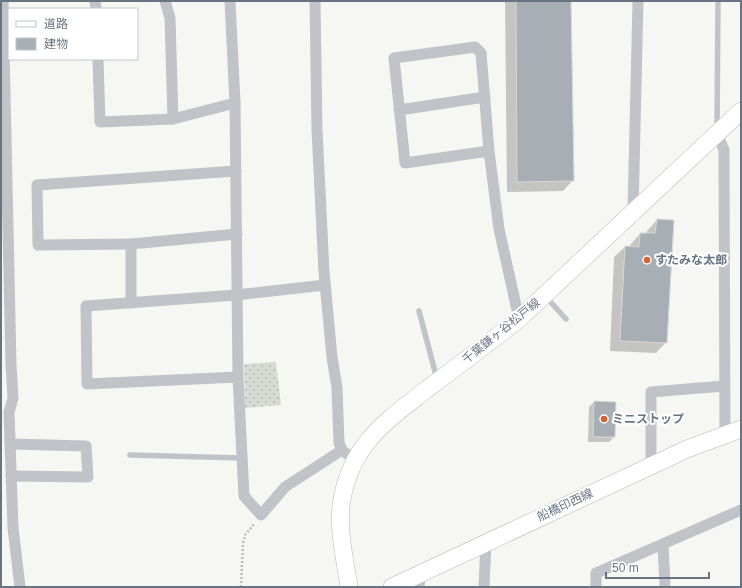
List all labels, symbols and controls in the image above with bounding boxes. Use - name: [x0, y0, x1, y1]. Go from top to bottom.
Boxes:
- legend: [8, 8, 138, 60]
- text: 道路: [44, 17, 68, 31]
- text: 建物: [44, 37, 68, 51]
- place label: すたみな太郎: [655, 253, 727, 267]
- marker: すたみな太郎: [642, 255, 652, 265]
- street label: 千葉鎌ヶ谷松戸線: [459, 295, 543, 367]
- place label: ミニストップ: [612, 412, 684, 426]
- marker: ミニストップ: [599, 414, 609, 424]
- street label: 船橋印西線: [535, 486, 595, 524]
- scale bar: [606, 554, 709, 580]
- text: 50 m: [612, 561, 639, 575]

